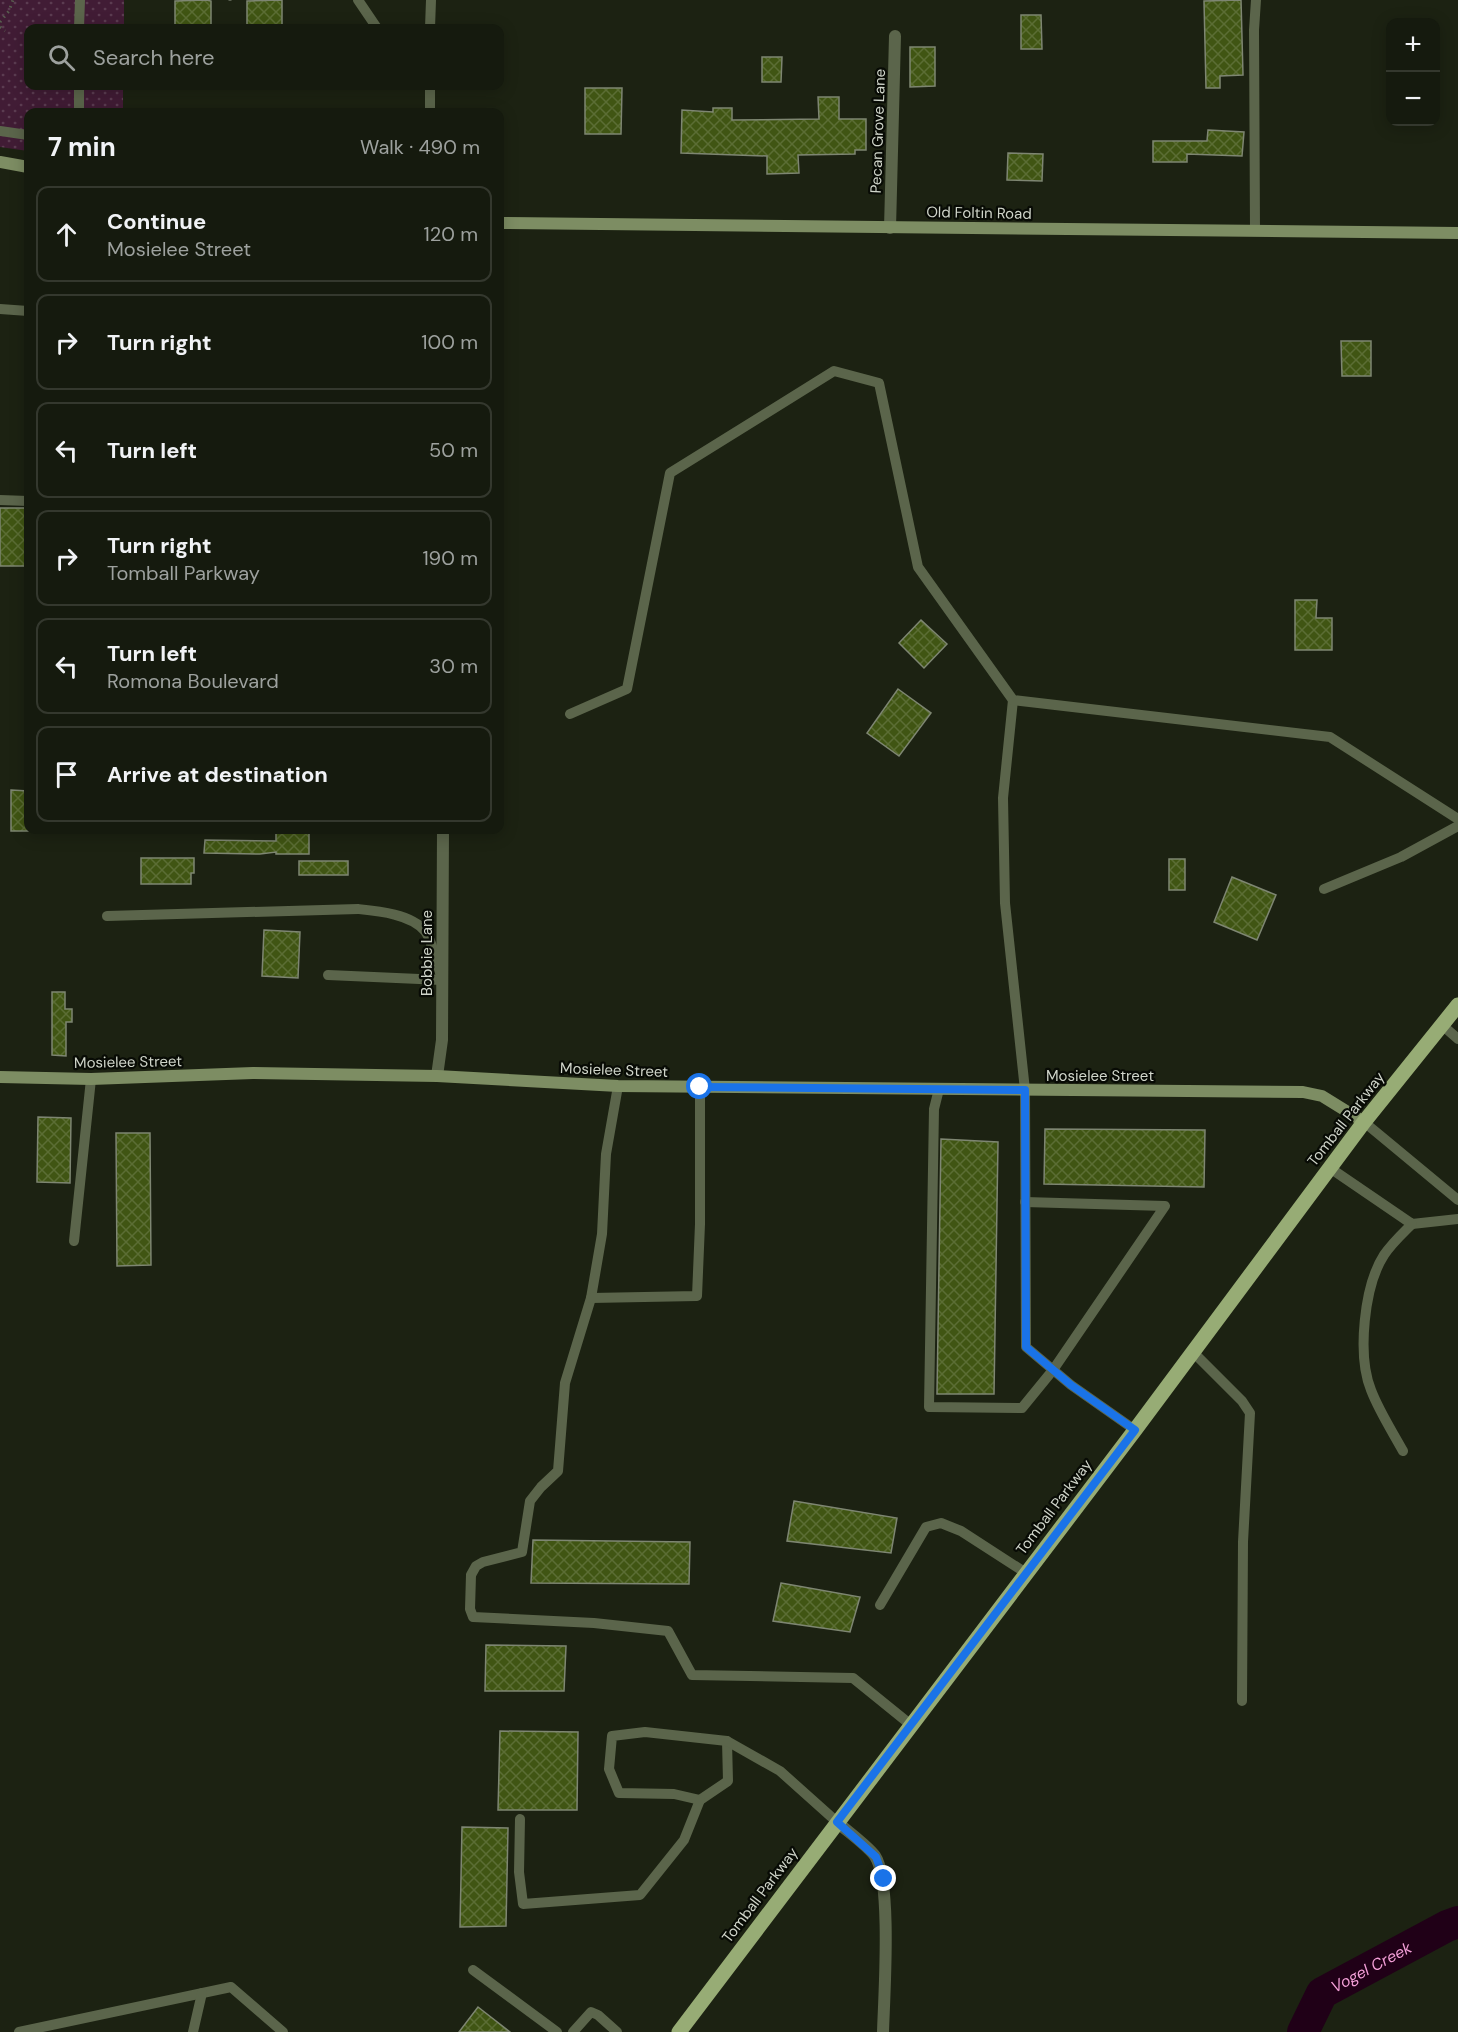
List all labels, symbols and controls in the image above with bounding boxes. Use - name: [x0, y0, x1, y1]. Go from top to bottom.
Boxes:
- map controls: [1386, 18, 1440, 126]
- button: +: [1386, 18, 1440, 72]
- search box: [24, 24, 504, 90]
- icon: search: [45, 41, 78, 74]
- text: Search here: [93, 43, 214, 72]
- street label: Pecan Grove Lane: [866, 68, 890, 194]
- button: −: [1386, 72, 1440, 126]
- text: 7 min: [48, 130, 116, 164]
- text: Walk · 490 m: [360, 134, 480, 160]
- street label: Old Foltin Road: [926, 202, 1032, 224]
- text: Continue: [107, 207, 206, 236]
- icon: ahead: [50, 218, 83, 251]
- text: 120 m: [424, 221, 478, 247]
- text: Mosielee Street: [107, 236, 251, 262]
- icon: right: [50, 326, 83, 359]
- text: Turn right: [107, 328, 212, 357]
- text: 100 m: [421, 329, 478, 355]
- icon: left: [50, 434, 83, 467]
- text: Turn left: [107, 436, 197, 465]
- text: 50 m: [429, 437, 478, 463]
- text: Turn right: [107, 531, 212, 560]
- icon: right: [50, 542, 83, 575]
- text: 190 m: [422, 545, 478, 571]
- text: Tomball Parkway: [107, 560, 260, 586]
- text: Turn left: [107, 639, 197, 668]
- icon: left: [50, 650, 83, 683]
- text: 30 m: [429, 653, 478, 679]
- text: Romona Boulevard: [107, 668, 279, 694]
- icon: arrive: [50, 758, 83, 791]
- text: Arrive at destination: [107, 760, 328, 789]
- street label: Bobbie Lane: [417, 910, 437, 996]
- street label: Mosielee Street: [74, 1051, 182, 1073]
- street label: Mosielee Street: [560, 1058, 668, 1082]
- street label: Mosielee Street: [1046, 1066, 1154, 1086]
- street label: Tomball Parkway: [1303, 1067, 1390, 1170]
- route start: [686, 1073, 712, 1099]
- street label: Tomball Parkway: [1012, 1455, 1097, 1559]
- street label: Tomball Parkway: [718, 1843, 803, 1947]
- route end: [870, 1865, 896, 1891]
- water label: Vogel Creek: [1327, 1937, 1416, 1997]

